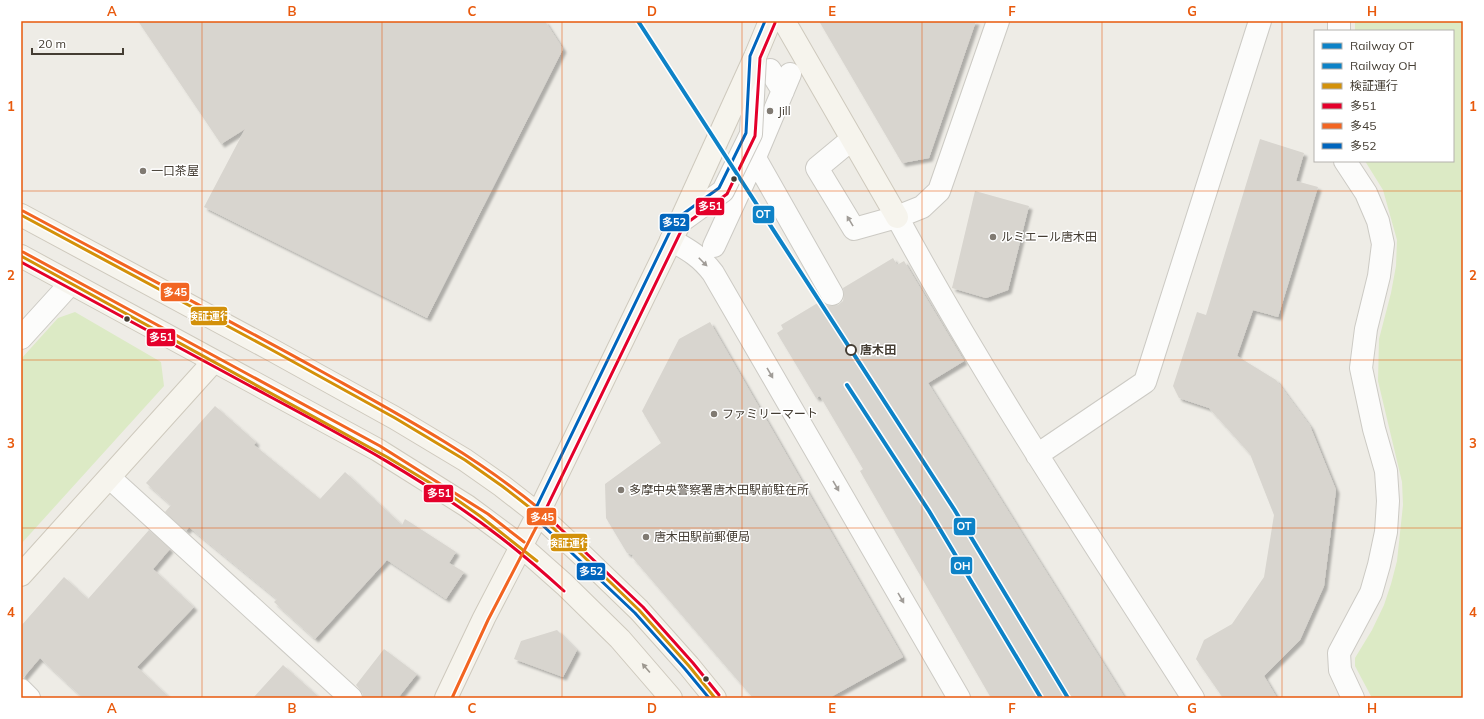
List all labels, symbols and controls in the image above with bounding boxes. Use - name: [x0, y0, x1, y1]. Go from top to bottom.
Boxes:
- text: A: [107, 3, 117, 19]
- text: B: [288, 3, 297, 19]
- text: C: [468, 3, 477, 19]
- text: D: [647, 3, 657, 19]
- text: E: [828, 3, 836, 19]
- text: F: [1008, 3, 1016, 19]
- text: G: [1187, 3, 1197, 19]
- text: H: [1367, 3, 1377, 19]
- scale bar: [32, 30, 123, 56]
- legend: [1314, 30, 1454, 162]
- text: 20 m: [38, 36, 66, 51]
- text: Railway OT: [1350, 38, 1415, 53]
- text: Railway OH: [1350, 58, 1417, 73]
- text: 検証運行: [1350, 78, 1398, 93]
- text: 1: [7, 98, 15, 114]
- text: 多51: [1350, 98, 1376, 113]
- text: 1: [1469, 98, 1477, 114]
- place label: Jill: [778, 103, 791, 118]
- marker: Jill: [765, 106, 775, 116]
- text: 多45: [1350, 118, 1376, 133]
- text: 多52: [1350, 138, 1376, 153]
- place label: 一口茶屋: [151, 163, 199, 178]
- marker: 一口茶屋: [138, 166, 148, 176]
- unlabelled marker: [729, 174, 739, 184]
- line badge: 多51: [695, 197, 725, 216]
- text: 多51: [698, 199, 722, 213]
- line badge: OT: [752, 205, 775, 224]
- text: OT: [756, 207, 771, 221]
- line badge: 多52: [659, 213, 690, 232]
- text: 多52: [662, 215, 686, 229]
- one-way arrow: [846, 215, 853, 227]
- place label: ルミエール唐木田: [1001, 229, 1097, 244]
- marker: ルミエール唐木田: [988, 232, 998, 242]
- one-way arrow: [699, 257, 708, 267]
- text: 2: [7, 267, 15, 283]
- text: 2: [1469, 267, 1477, 283]
- line badge: 多45: [160, 282, 190, 302]
- text: 多45: [163, 285, 187, 299]
- line badge: 検証運行: [190, 306, 228, 326]
- text: 検証運行: [187, 309, 231, 323]
- unlabelled marker: [122, 314, 132, 324]
- line badge: 多51: [146, 328, 176, 347]
- text: 多51: [149, 330, 173, 344]
- place label: 唐木田: [860, 342, 896, 357]
- marker: 唐木田: [845, 344, 857, 356]
- one-way arrow: [767, 367, 774, 379]
- place label: ファミリーマート: [722, 406, 818, 421]
- marker: ファミリーマート: [709, 409, 719, 419]
- text: 3: [7, 435, 15, 451]
- text: 3: [1469, 435, 1477, 451]
- one-way arrow: [832, 480, 839, 492]
- place label: 多摩中央警察署唐木田駅前駐在所: [629, 482, 809, 497]
- line badge: 多51: [423, 484, 454, 503]
- marker: 多摩中央警察署唐木田駅前駐在所: [616, 485, 626, 495]
- text: 多51: [427, 486, 451, 500]
- line badge: 多45: [526, 507, 557, 526]
- text: 多45: [530, 510, 554, 524]
- line badge: OT: [953, 517, 976, 536]
- text: OT: [957, 519, 972, 533]
- place label: 唐木田駅前郵便局: [654, 529, 750, 544]
- marker: 唐木田駅前郵便局: [641, 532, 651, 542]
- line badge: 検証運行: [550, 533, 588, 552]
- text: 検証運行: [547, 536, 591, 550]
- line badge: OH: [950, 556, 973, 575]
- text: OH: [953, 559, 971, 573]
- line badge: 多52: [576, 562, 606, 581]
- text: 多52: [579, 564, 603, 578]
- one-way arrow: [897, 592, 904, 604]
- text: 4: [7, 604, 15, 620]
- text: 4: [1469, 604, 1477, 620]
- one-way arrow: [641, 663, 650, 674]
- unlabelled marker: [701, 674, 711, 684]
- text: A: [107, 700, 117, 716]
- text: B: [288, 700, 297, 716]
- text: C: [468, 700, 477, 716]
- text: D: [647, 700, 657, 716]
- text: E: [828, 700, 836, 716]
- text: F: [1008, 700, 1016, 716]
- text: G: [1187, 700, 1197, 716]
- text: H: [1367, 700, 1377, 716]

